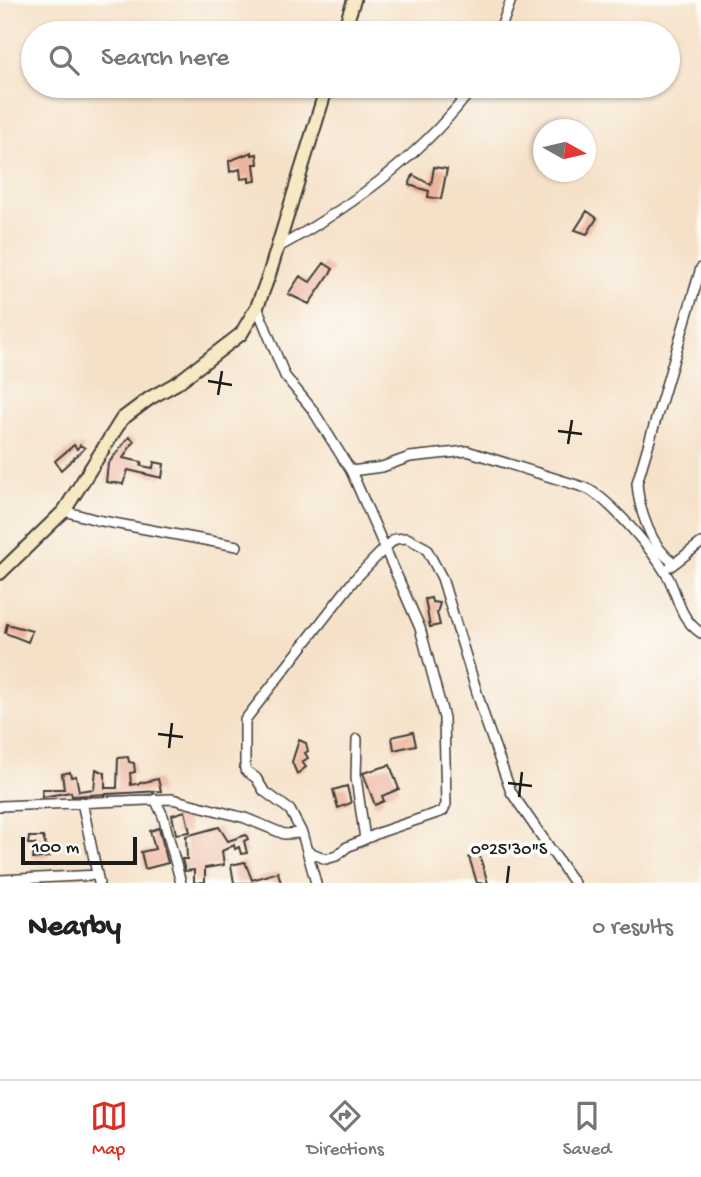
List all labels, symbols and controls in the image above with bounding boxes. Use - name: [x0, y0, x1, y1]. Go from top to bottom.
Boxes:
- search box: [21, 21, 680, 98]
- icon: search: [45, 41, 83, 79]
- text: Search here: [101, 44, 229, 75]
- north arrow: [533, 119, 596, 182]
- scale bar: [21, 834, 136, 866]
- text: 100 m: [32, 837, 79, 860]
- text: 0°25'30"S: [471, 840, 548, 861]
- text: Nearby: [28, 911, 121, 946]
- text: 0 results: [592, 915, 673, 942]
- tab: Map: [90, 1097, 128, 1162]
- tab: Directions: [307, 1097, 384, 1162]
- tab: Saved: [563, 1097, 611, 1162]

